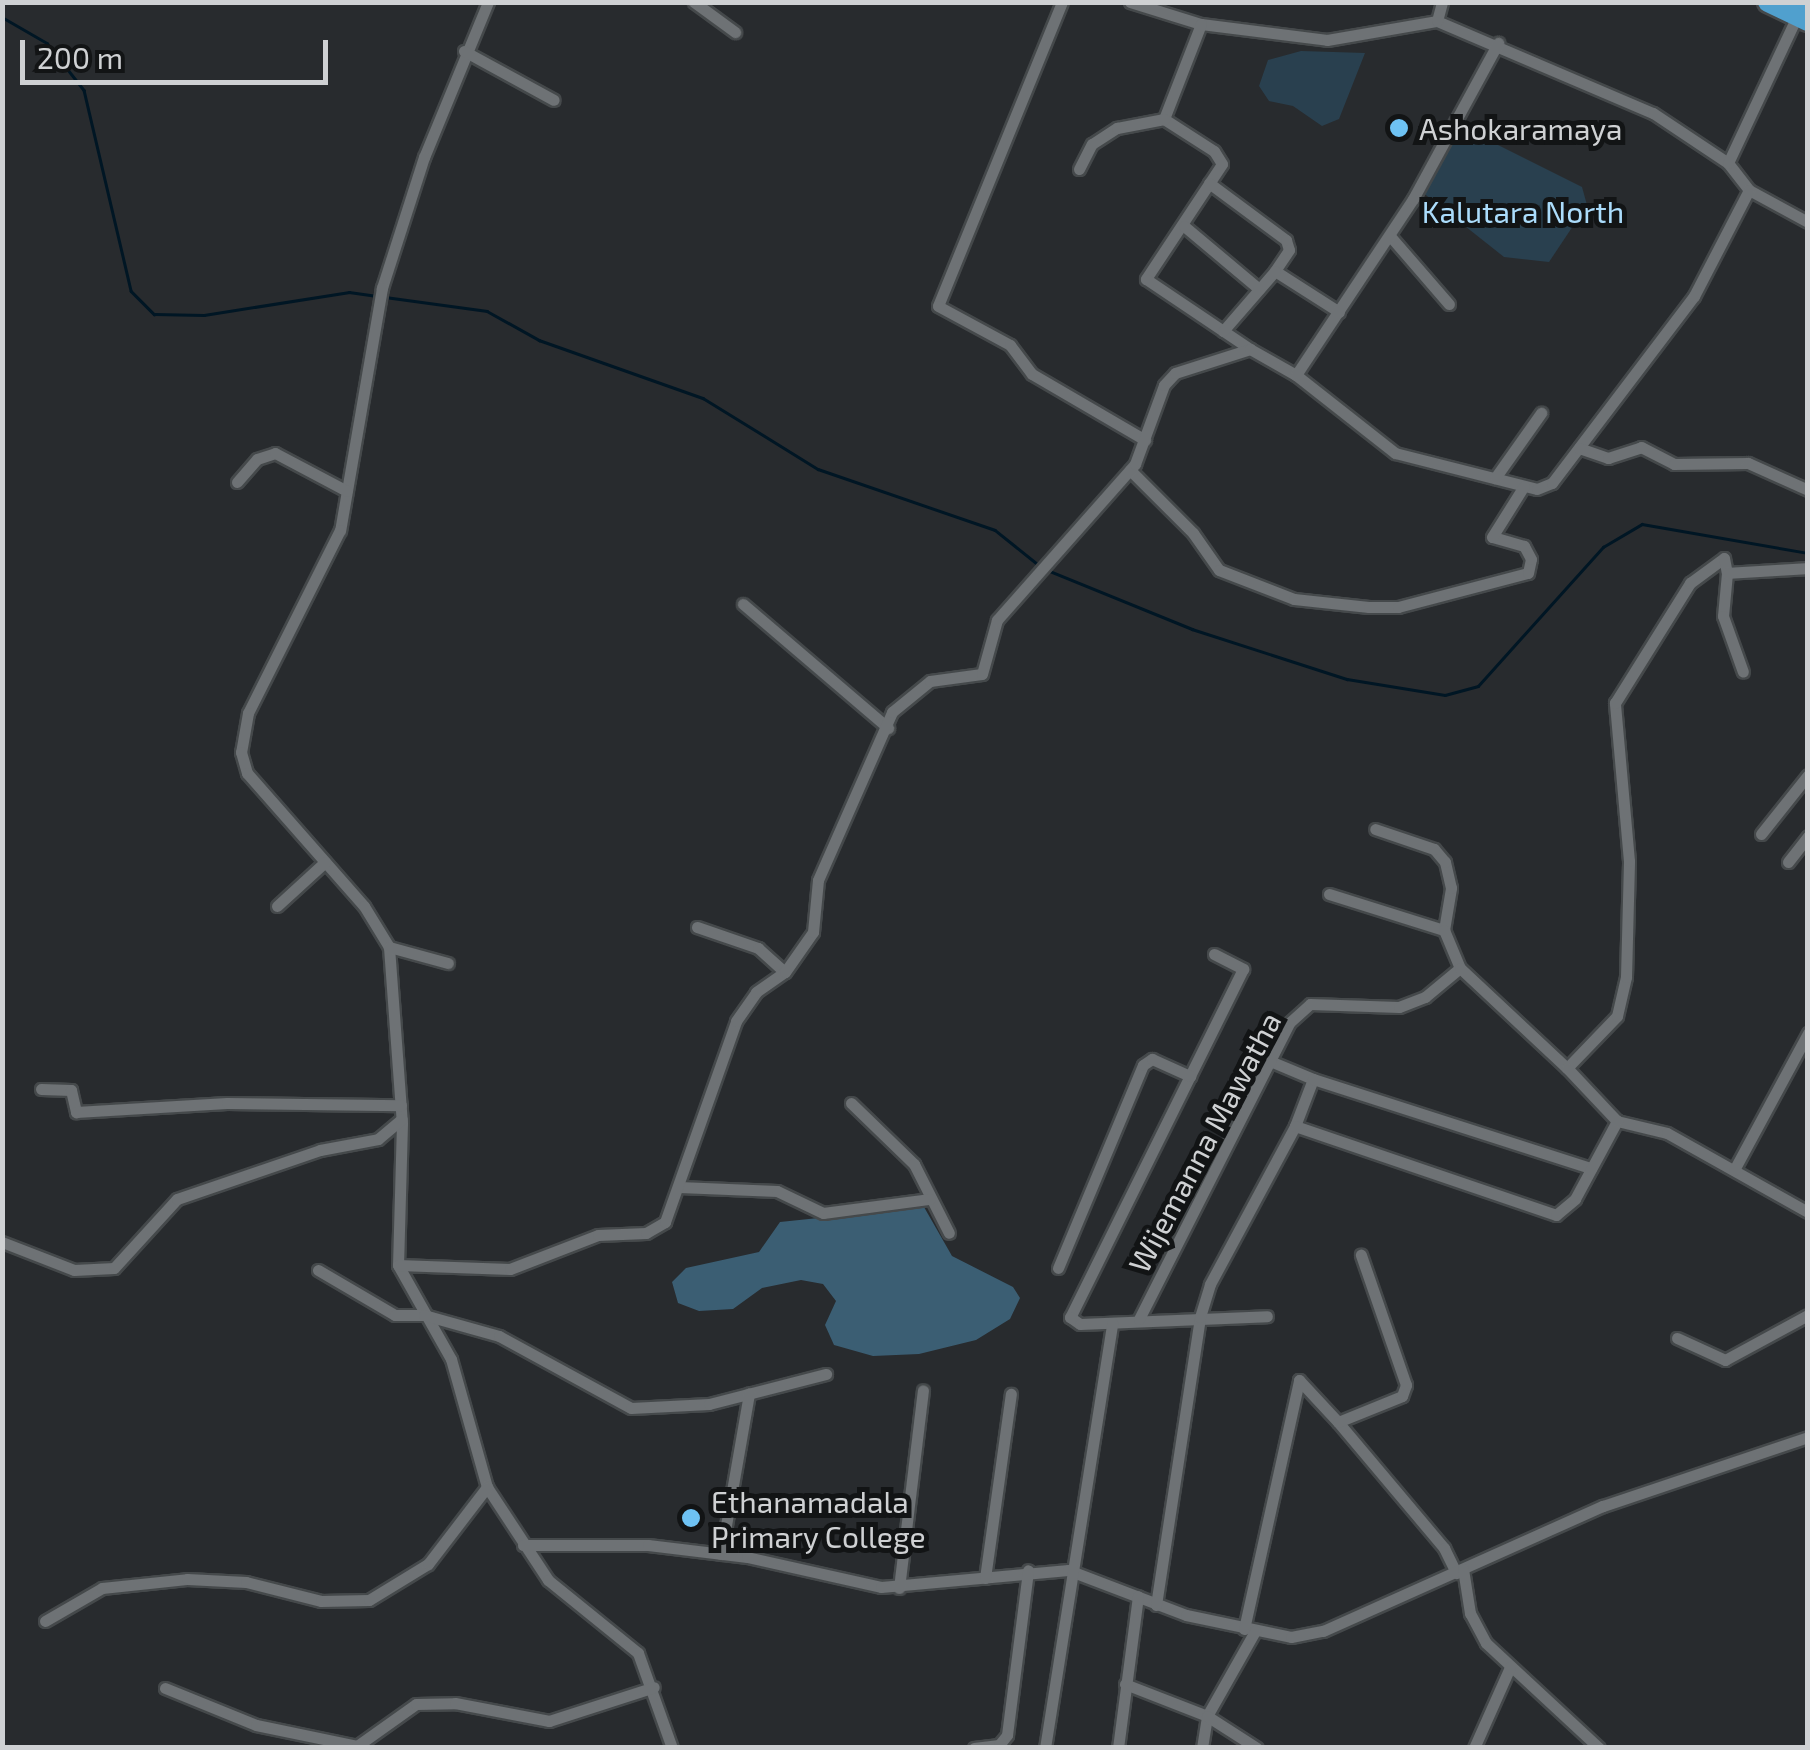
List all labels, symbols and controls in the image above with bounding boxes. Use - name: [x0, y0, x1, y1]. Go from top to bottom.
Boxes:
- scale bar: [25, 20, 332, 82]
- text: 200 m: [37, 39, 123, 75]
- place label: Ashokaramaya: [1419, 110, 1623, 146]
- marker: Ashokaramaya: [1388, 117, 1410, 139]
- park label: Kalutara North: [1422, 193, 1624, 229]
- street label: Wijemanna Mawatha: [1120, 1006, 1288, 1278]
- place label: Ethanamadala Primary College: [711, 1483, 926, 1554]
- marker: Ethanamadala Primary College: [680, 1507, 702, 1529]

